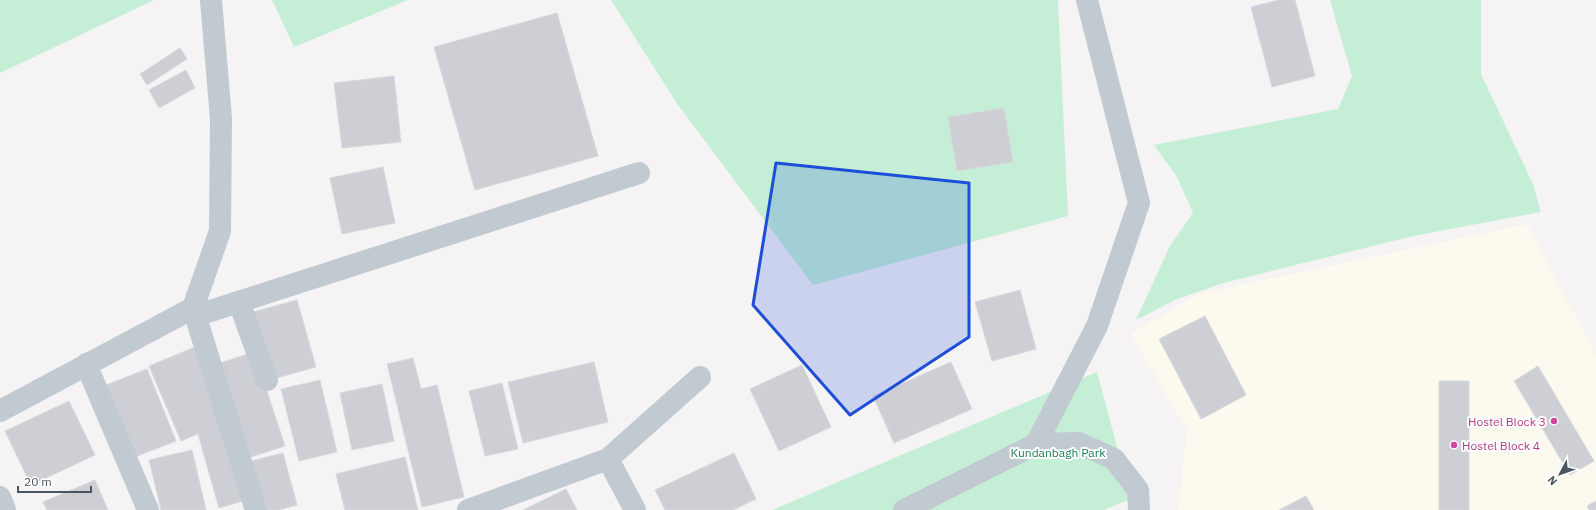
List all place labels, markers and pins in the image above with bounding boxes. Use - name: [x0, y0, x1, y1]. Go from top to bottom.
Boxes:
- place label: Hostel Block 3: [1468, 414, 1546, 429]
- marker: Hostel Block 3: [1549, 416, 1559, 426]
- place label: Hostel Block 4: [1462, 438, 1540, 453]
- marker: Hostel Block 4: [1449, 440, 1459, 450]

